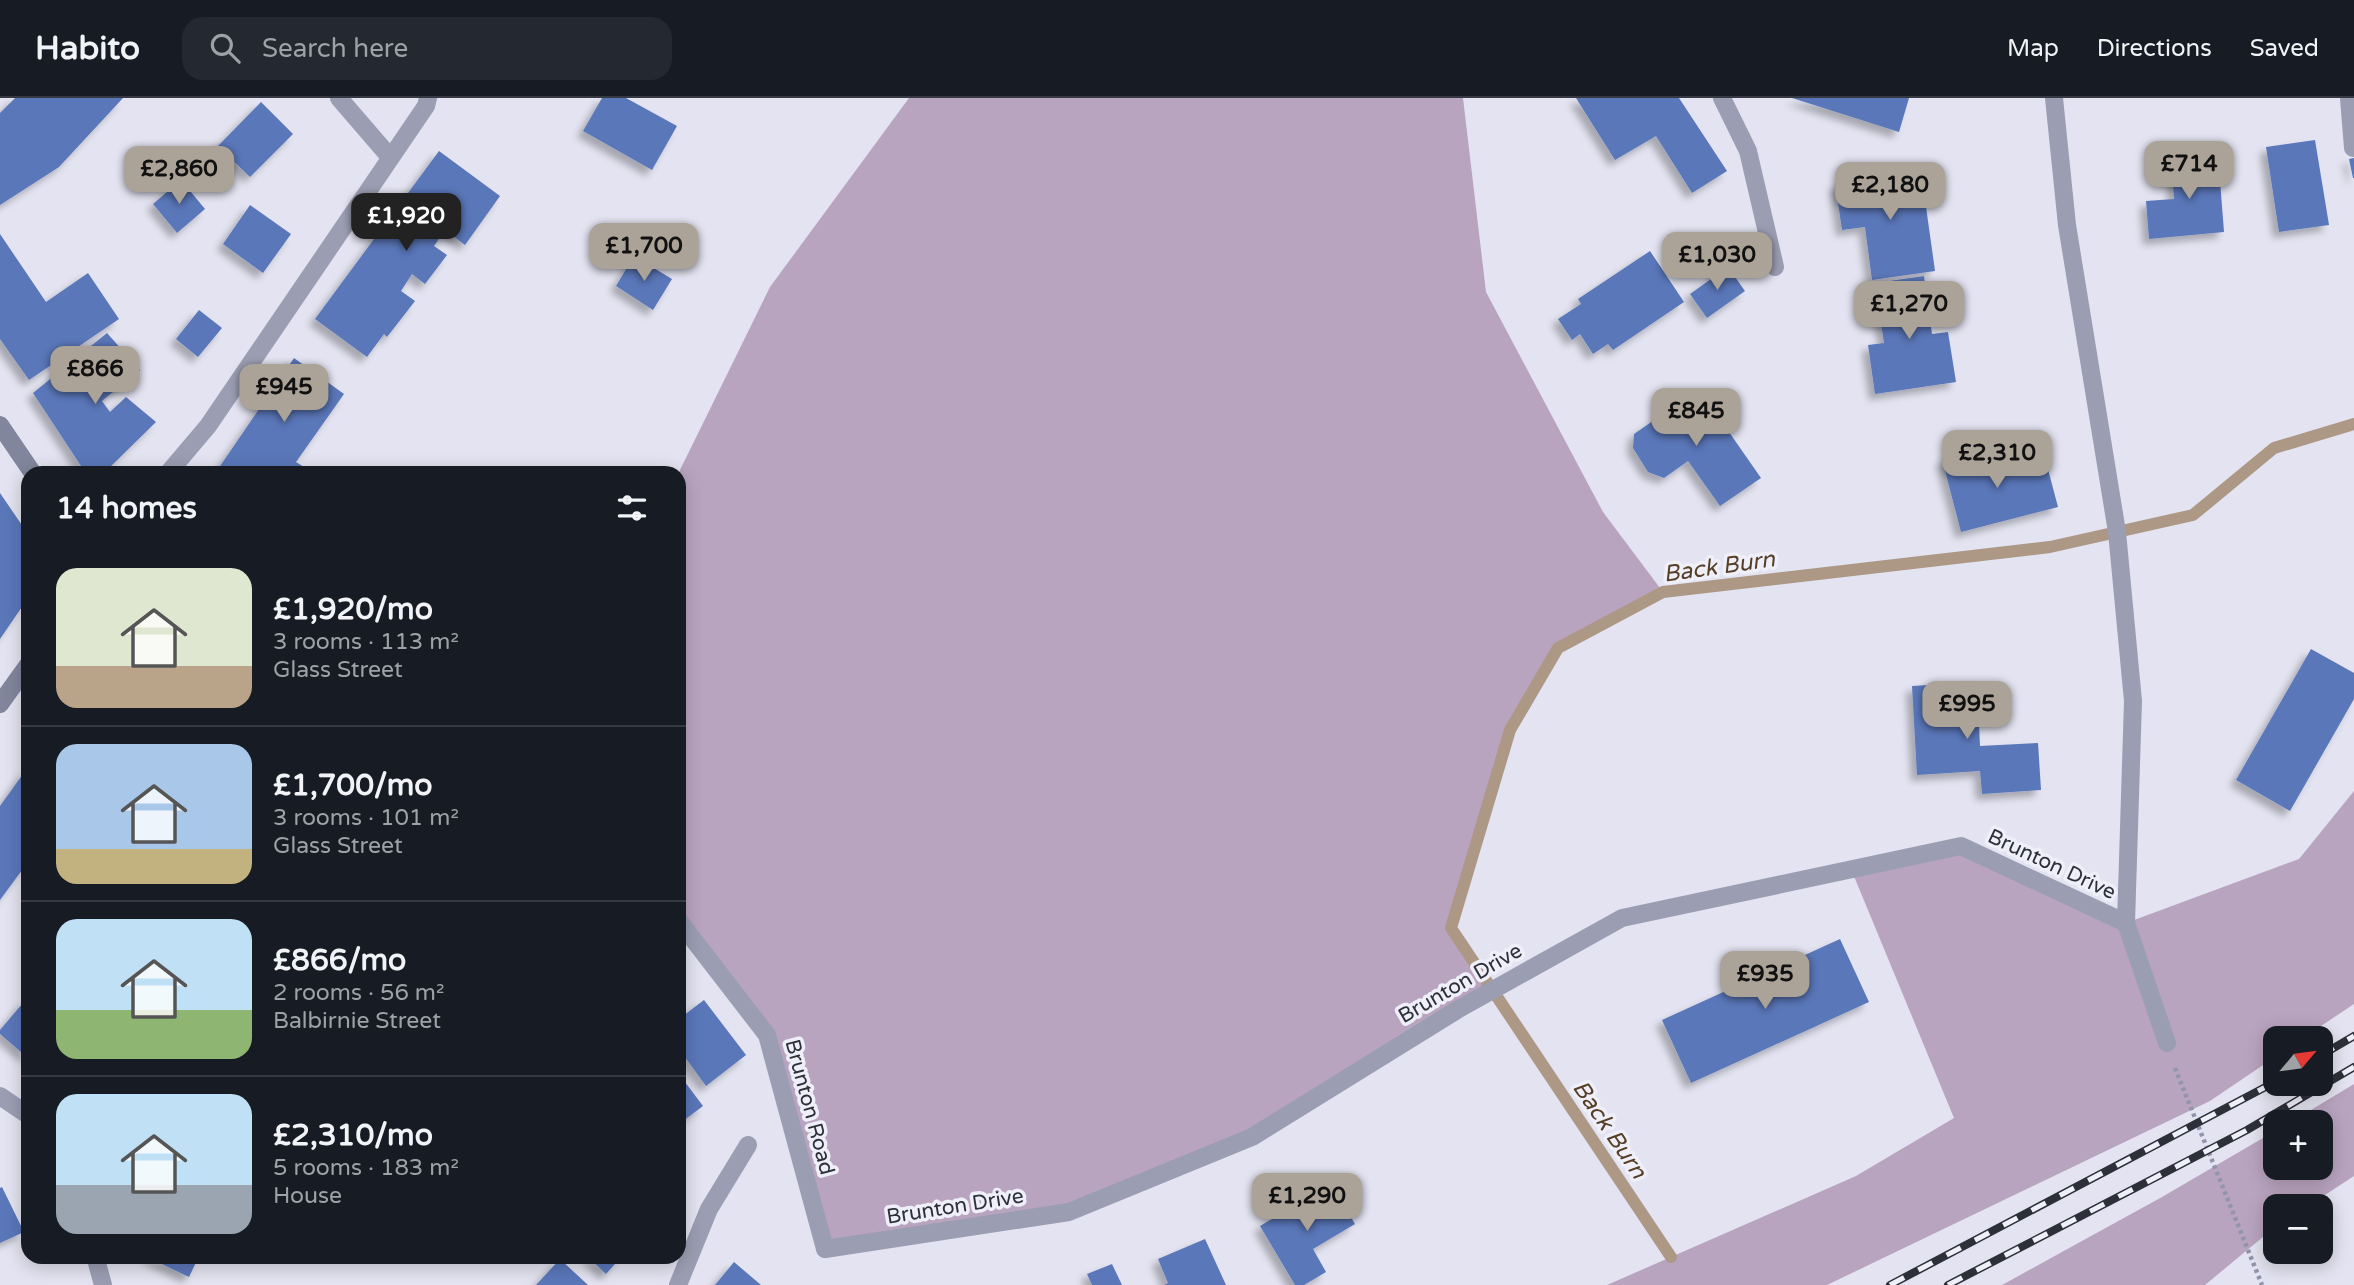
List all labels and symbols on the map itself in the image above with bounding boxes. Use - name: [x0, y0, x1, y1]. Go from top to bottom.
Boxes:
- pin: £714: [2148, 141, 2230, 201]
- pin: £2,860: [122, 146, 236, 206]
- pin: £2,180: [1833, 162, 1947, 222]
- pin: £1,920: [349, 194, 463, 253]
- pin: £1,700: [587, 223, 701, 283]
- pin: £1,030: [1660, 232, 1774, 292]
- pin: £1,270: [1852, 282, 1966, 341]
- pin: £866: [54, 346, 136, 406]
- pin: £945: [243, 364, 325, 424]
- pin: £845: [1655, 388, 1737, 448]
- pin: £2,310: [1940, 430, 2054, 490]
- water label: Back Burn: [1662, 545, 1778, 589]
- pin: £995: [1926, 682, 2008, 741]
- street label: Brunton Drive: [1984, 824, 2120, 905]
- street label: Brunton Drive: [1394, 938, 1527, 1029]
- pin: £935: [1724, 951, 1806, 1011]
- north arrow: [2263, 1026, 2333, 1096]
- street label: Brunton Road: [779, 1037, 840, 1178]
- water label: Back Burn: [1566, 1075, 1653, 1185]
- pin: £1,290: [1250, 1174, 1364, 1233]
- street label: Brunton Drive: [885, 1183, 1025, 1230]

